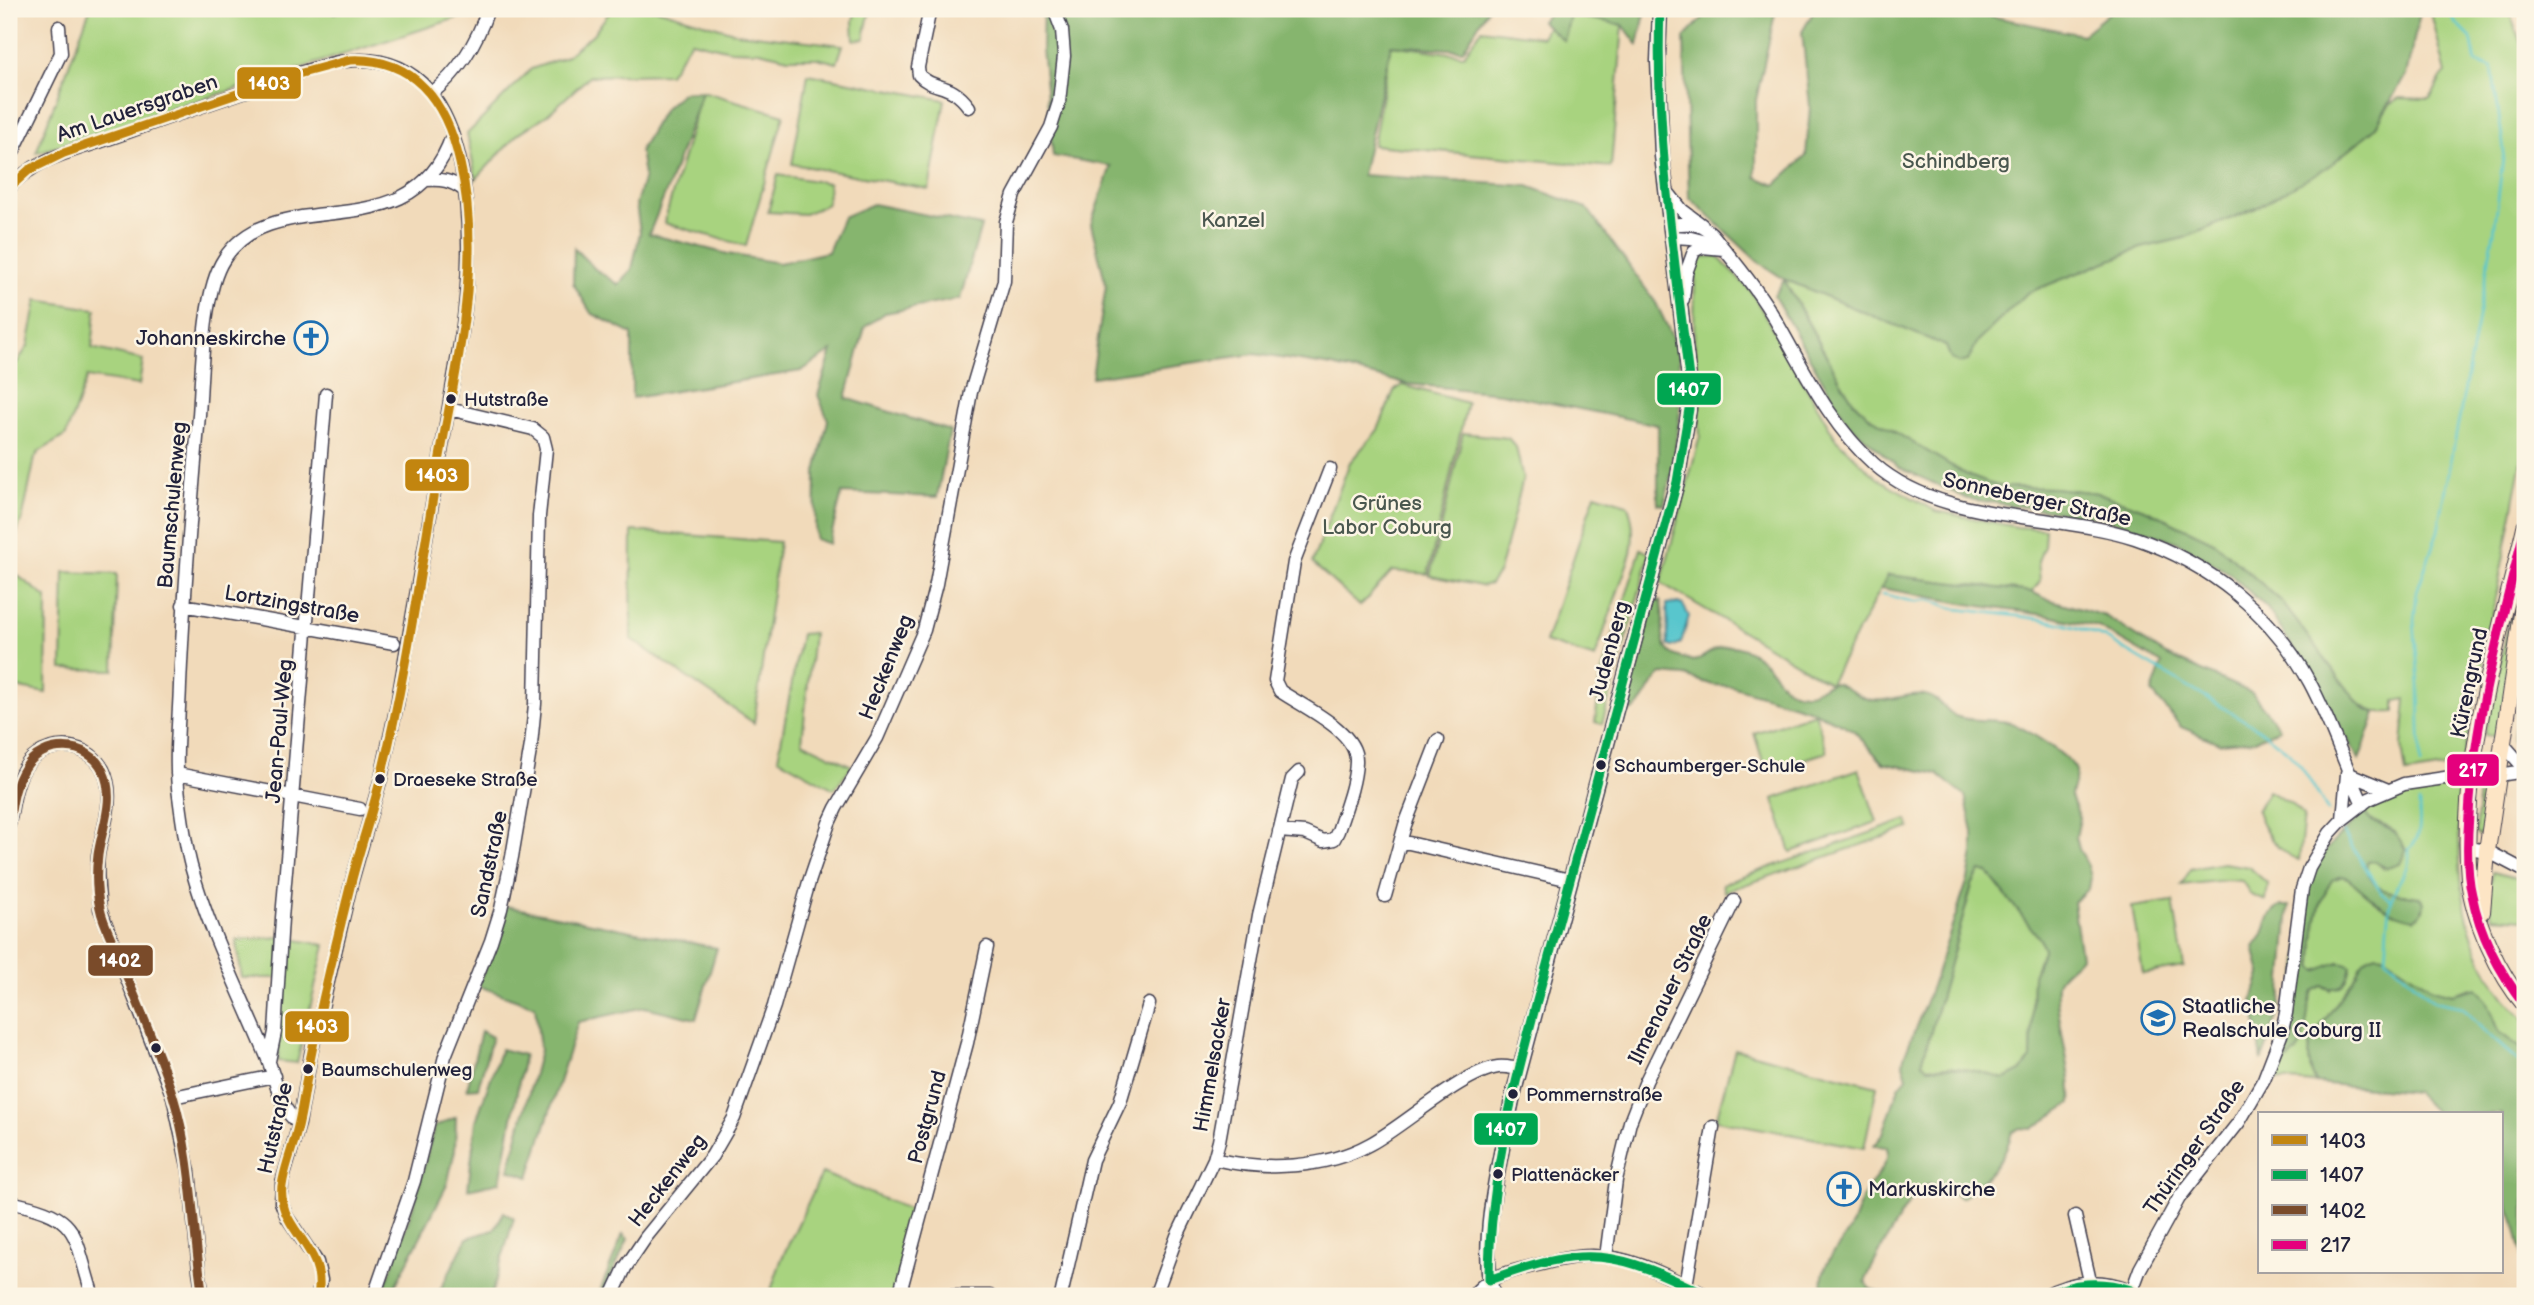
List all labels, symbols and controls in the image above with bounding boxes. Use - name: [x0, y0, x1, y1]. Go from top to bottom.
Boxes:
- line badge: 1403: [236, 66, 302, 100]
- street label: Am Lauersgraben: [53, 69, 221, 148]
- text: 1403: [248, 73, 290, 96]
- park label: Schindberg: [1902, 149, 2010, 174]
- park label: Kanzel: [1201, 208, 1265, 233]
- church icon: Johanneskirche: [292, 319, 330, 357]
- place label: Johanneskirche: [136, 326, 286, 351]
- line badge: 1407: [1656, 372, 1722, 406]
- text: 1407: [1668, 379, 1710, 402]
- place label: Hutstraße: [464, 389, 548, 412]
- marker: Hutstraße: [444, 392, 458, 406]
- street label: Baumschulenweg: [153, 421, 192, 589]
- line badge: 1403: [404, 458, 470, 492]
- text: 1403: [416, 465, 458, 488]
- street label: Sonneberger Straße: [1940, 467, 2133, 532]
- park label: Grünes Labor Coburg: [1322, 491, 1452, 540]
- street label: Lortzingstraße: [222, 580, 361, 629]
- street label: Judenberg: [1584, 598, 1635, 704]
- street label: Heckenweg: [854, 611, 919, 724]
- street label: Kürengrund: [2446, 626, 2493, 740]
- street label: Jean-Paul-Weg: [261, 658, 298, 804]
- line badge: 217: [2446, 753, 2500, 787]
- place label: Schaumberger-Schule: [1614, 755, 1805, 778]
- marker: Schaumberger-Schule: [1594, 758, 1608, 772]
- text: 217: [2458, 760, 2488, 783]
- place label: Draeseke Straße: [393, 769, 537, 792]
- marker: Draeseke Straße: [373, 772, 387, 786]
- street label: Sandstraße: [466, 808, 513, 920]
- street label: Ilmenauer Straße: [1623, 910, 1718, 1068]
- line badge: 1402: [87, 944, 154, 977]
- text: 1402: [99, 950, 142, 973]
- place label: Staatliche Realschule Coburg II: [2182, 994, 2382, 1043]
- street label: Himmelsacker: [1188, 996, 1237, 1134]
- school or university icon: Staatliche Realschule Coburg II: [2139, 999, 2177, 1037]
- line badge: 1403: [284, 1010, 350, 1043]
- text: 1403: [296, 1016, 338, 1039]
- unlabelled marker: [149, 1041, 163, 1055]
- place label: Baumschulenweg: [321, 1059, 472, 1082]
- marker: Baumschulenweg: [301, 1062, 315, 1076]
- street label: Postgrund: [903, 1068, 952, 1167]
- street label: Thüringer Straße: [2138, 1075, 2250, 1220]
- street label: Hutstraße: [253, 1080, 298, 1176]
- place label: Pommernstraße: [1526, 1084, 1663, 1107]
- marker: Pommernstraße: [1506, 1087, 1520, 1101]
- line badge: 1407: [1473, 1112, 1539, 1146]
- legend: [2258, 1112, 2502, 1274]
- text: 1407: [1485, 1119, 1527, 1142]
- street label: Heckenweg: [623, 1129, 712, 1232]
- text: 1403: [2320, 1129, 2366, 1154]
- text: 1407: [2320, 1163, 2364, 1188]
- place label: Plattenäcker: [1511, 1164, 1620, 1187]
- marker: Plattenäcker: [1491, 1167, 1505, 1181]
- church icon: Markuskirche: [1825, 1170, 1863, 1208]
- place label: Markuskirche: [1868, 1177, 1995, 1202]
- text: 1402: [2320, 1199, 2366, 1224]
- text: 217: [2320, 1233, 2351, 1258]

